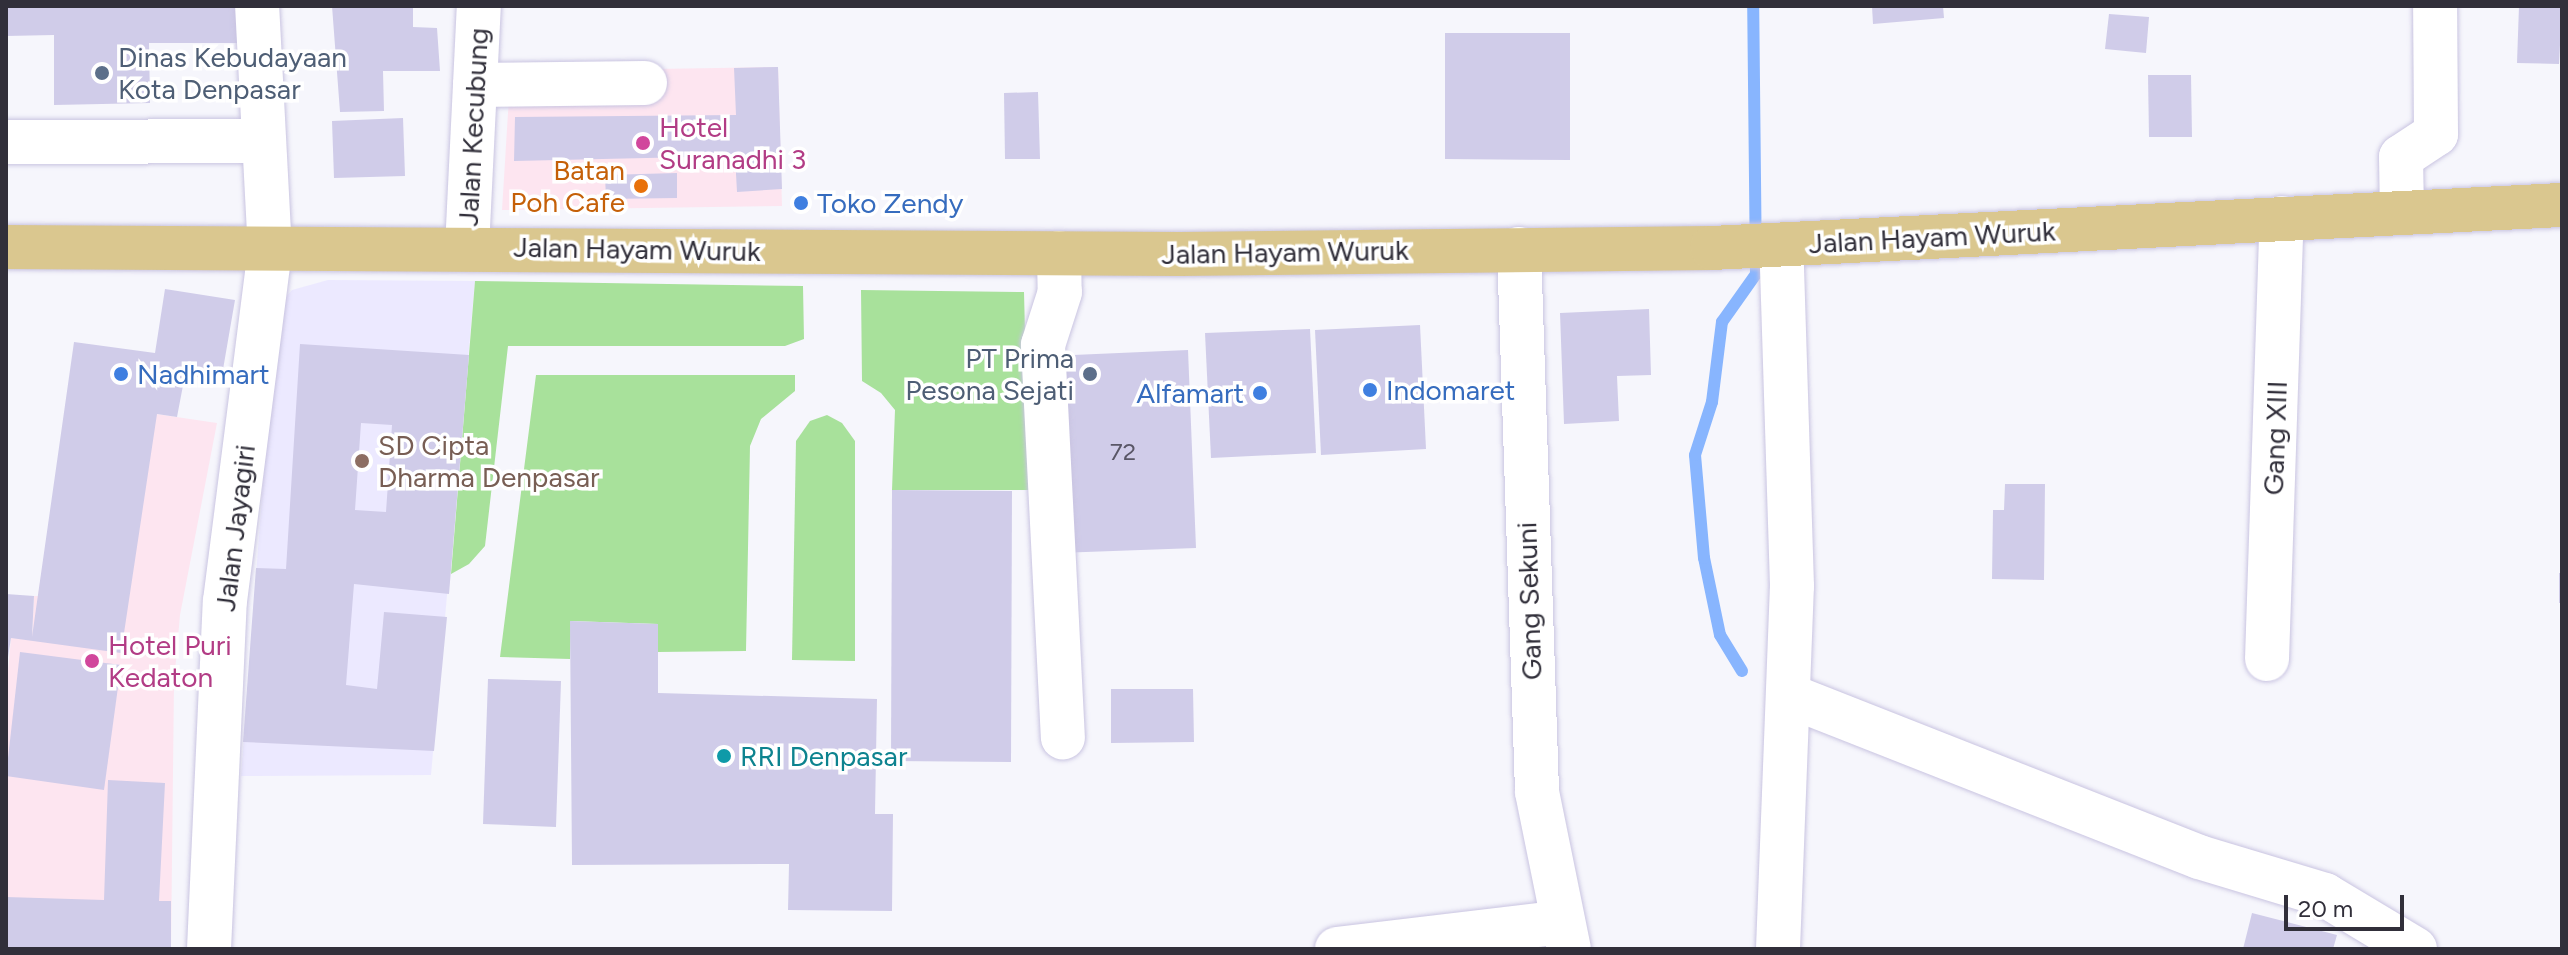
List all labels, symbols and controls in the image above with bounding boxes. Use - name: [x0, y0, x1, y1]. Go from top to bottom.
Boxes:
- street label: Jalan Kecubung: [451, 27, 495, 227]
- place label: Dinas Kebudayaan Kota Denpasar: [118, 40, 347, 106]
- marker: Dinas Kebudayaan Kota Denpasar: [93, 64, 111, 82]
- place label: Hotel Suranadhi 3: [659, 110, 806, 176]
- marker: Hotel Suranadhi 3: [634, 134, 652, 152]
- place label: Batan Poh Cafe: [510, 153, 625, 219]
- marker: Batan Poh Cafe: [632, 177, 650, 195]
- place label: Toko Zendy: [817, 186, 963, 220]
- marker: Toko Zendy: [792, 194, 810, 212]
- street label: Jalan Hayam Wuruk: [1808, 214, 2056, 260]
- street label: Jalan Hayam Wuruk: [513, 230, 761, 268]
- street label: Jalan Hayam Wuruk: [1161, 233, 1409, 271]
- place label: PT Prima Pesona Sejati: [905, 341, 1074, 407]
- place label: Nadhimart: [137, 357, 270, 391]
- marker: Nadhimart: [112, 365, 130, 383]
- marker: PT Prima Pesona Sejati: [1081, 365, 1099, 383]
- place label: Indomaret: [1386, 373, 1515, 407]
- place label: Alfamart: [1136, 376, 1244, 410]
- street label: Gang XIII: [2256, 380, 2294, 496]
- marker: Indomaret: [1361, 381, 1379, 399]
- marker: Alfamart: [1251, 384, 1269, 402]
- place label: SD Cipta Dharma Denpasar: [378, 428, 599, 494]
- house number: 72: [1110, 438, 1136, 466]
- street label: Jalan Jayagiri: [208, 443, 262, 613]
- marker: SD Cipta Dharma Denpasar: [353, 452, 371, 470]
- street label: Gang Sekuni: [1509, 521, 1549, 681]
- place label: Hotel Puri Kedaton: [108, 628, 232, 694]
- marker: Hotel Puri Kedaton: [83, 652, 101, 670]
- place label: RRI Denpasar: [740, 739, 907, 773]
- marker: RRI Denpasar: [715, 747, 733, 765]
- scale bar: [2288, 879, 2408, 929]
- text: 20 m: [2298, 894, 2353, 923]

